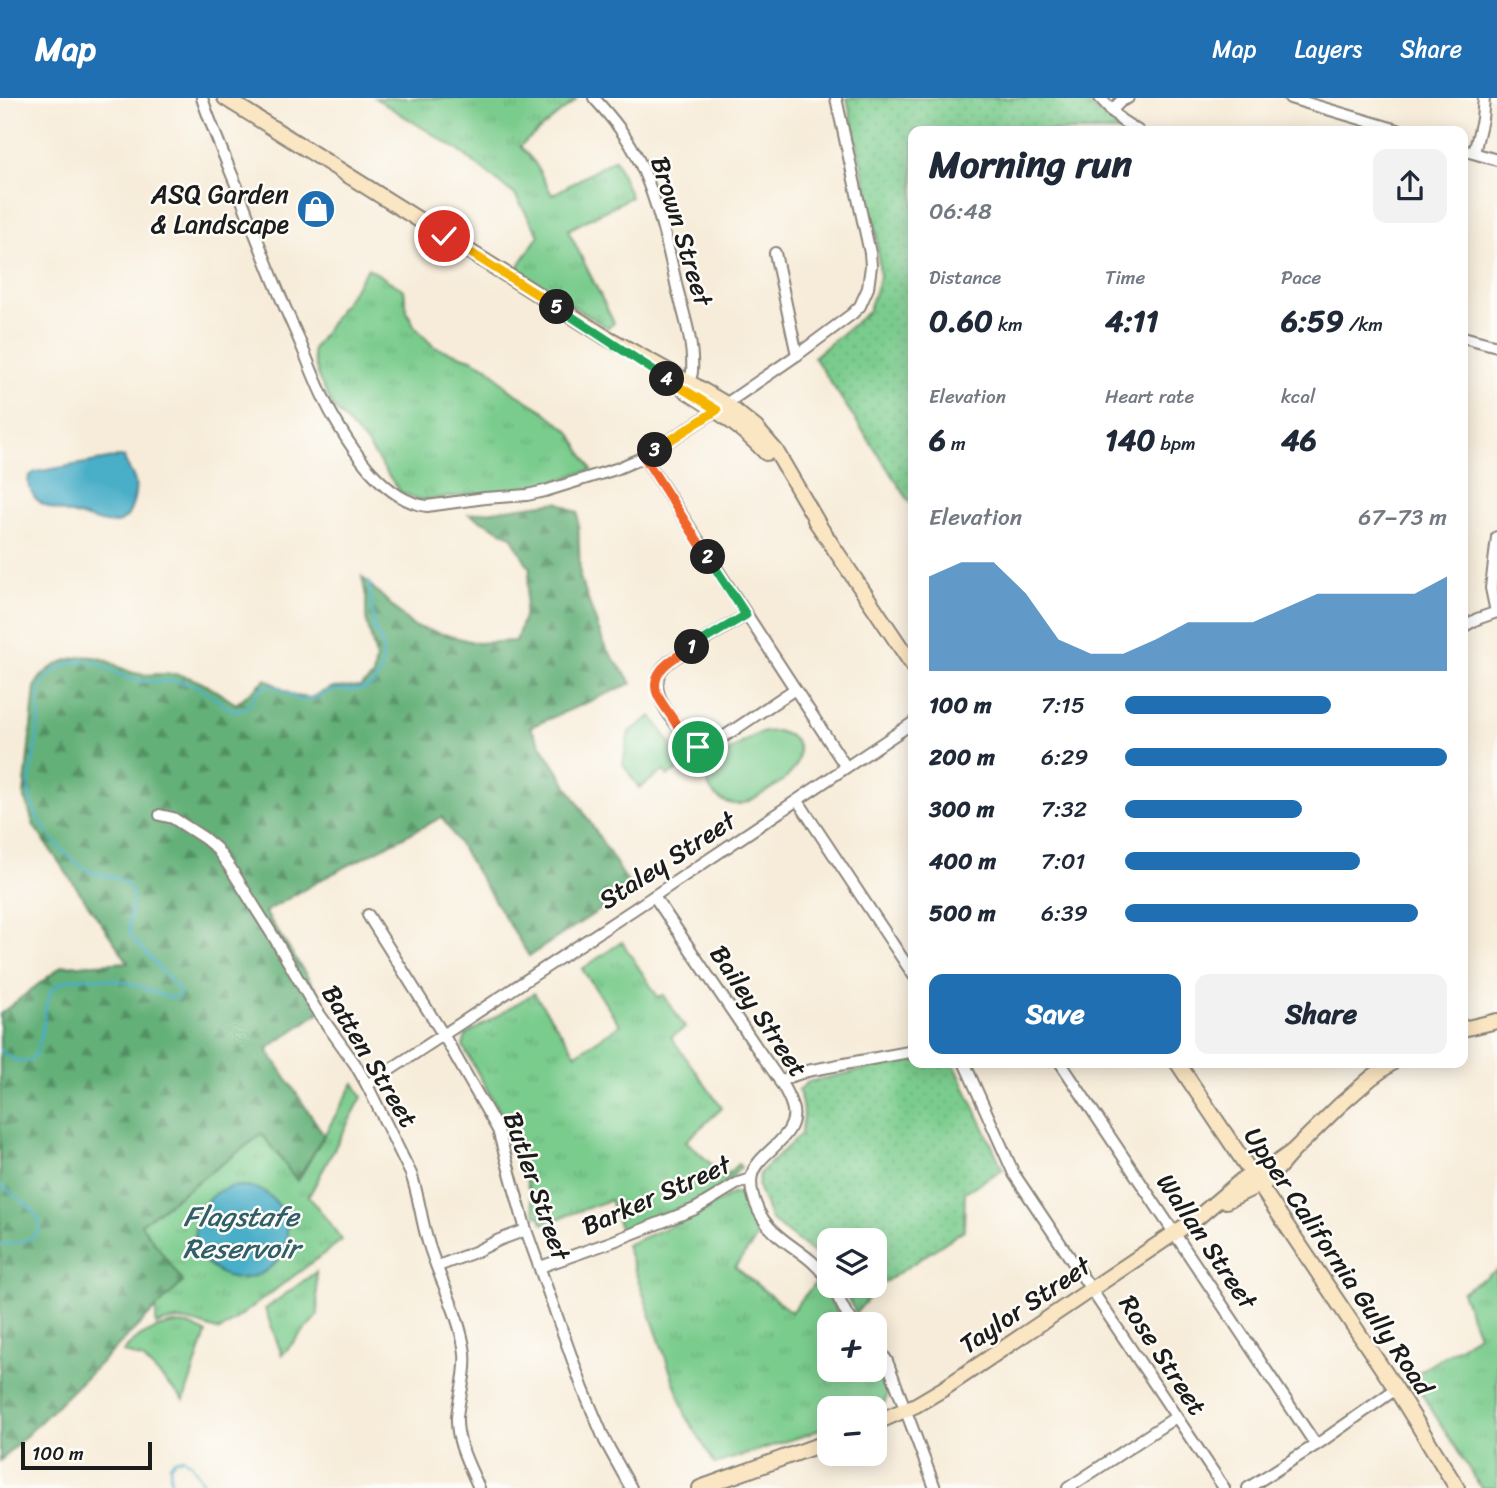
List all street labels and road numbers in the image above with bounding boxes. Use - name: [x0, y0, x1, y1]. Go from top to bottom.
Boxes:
- street label: Brown Street: [637, 150, 727, 313]
- street label: Staley Street: [589, 797, 746, 922]
- street label: Bailey Street: [697, 935, 821, 1087]
- street label: Batten Street: [309, 975, 431, 1137]
- street label: Butler Street: [490, 1105, 584, 1268]
- street label: Upper California Gully Road: [1231, 1117, 1448, 1407]
- street label: Barker Street: [574, 1141, 740, 1248]
- street label: Wallan Street: [1144, 1163, 1271, 1320]
- street label: Taylor Street: [949, 1243, 1102, 1366]
- street label: Rose Street: [1106, 1285, 1220, 1425]

